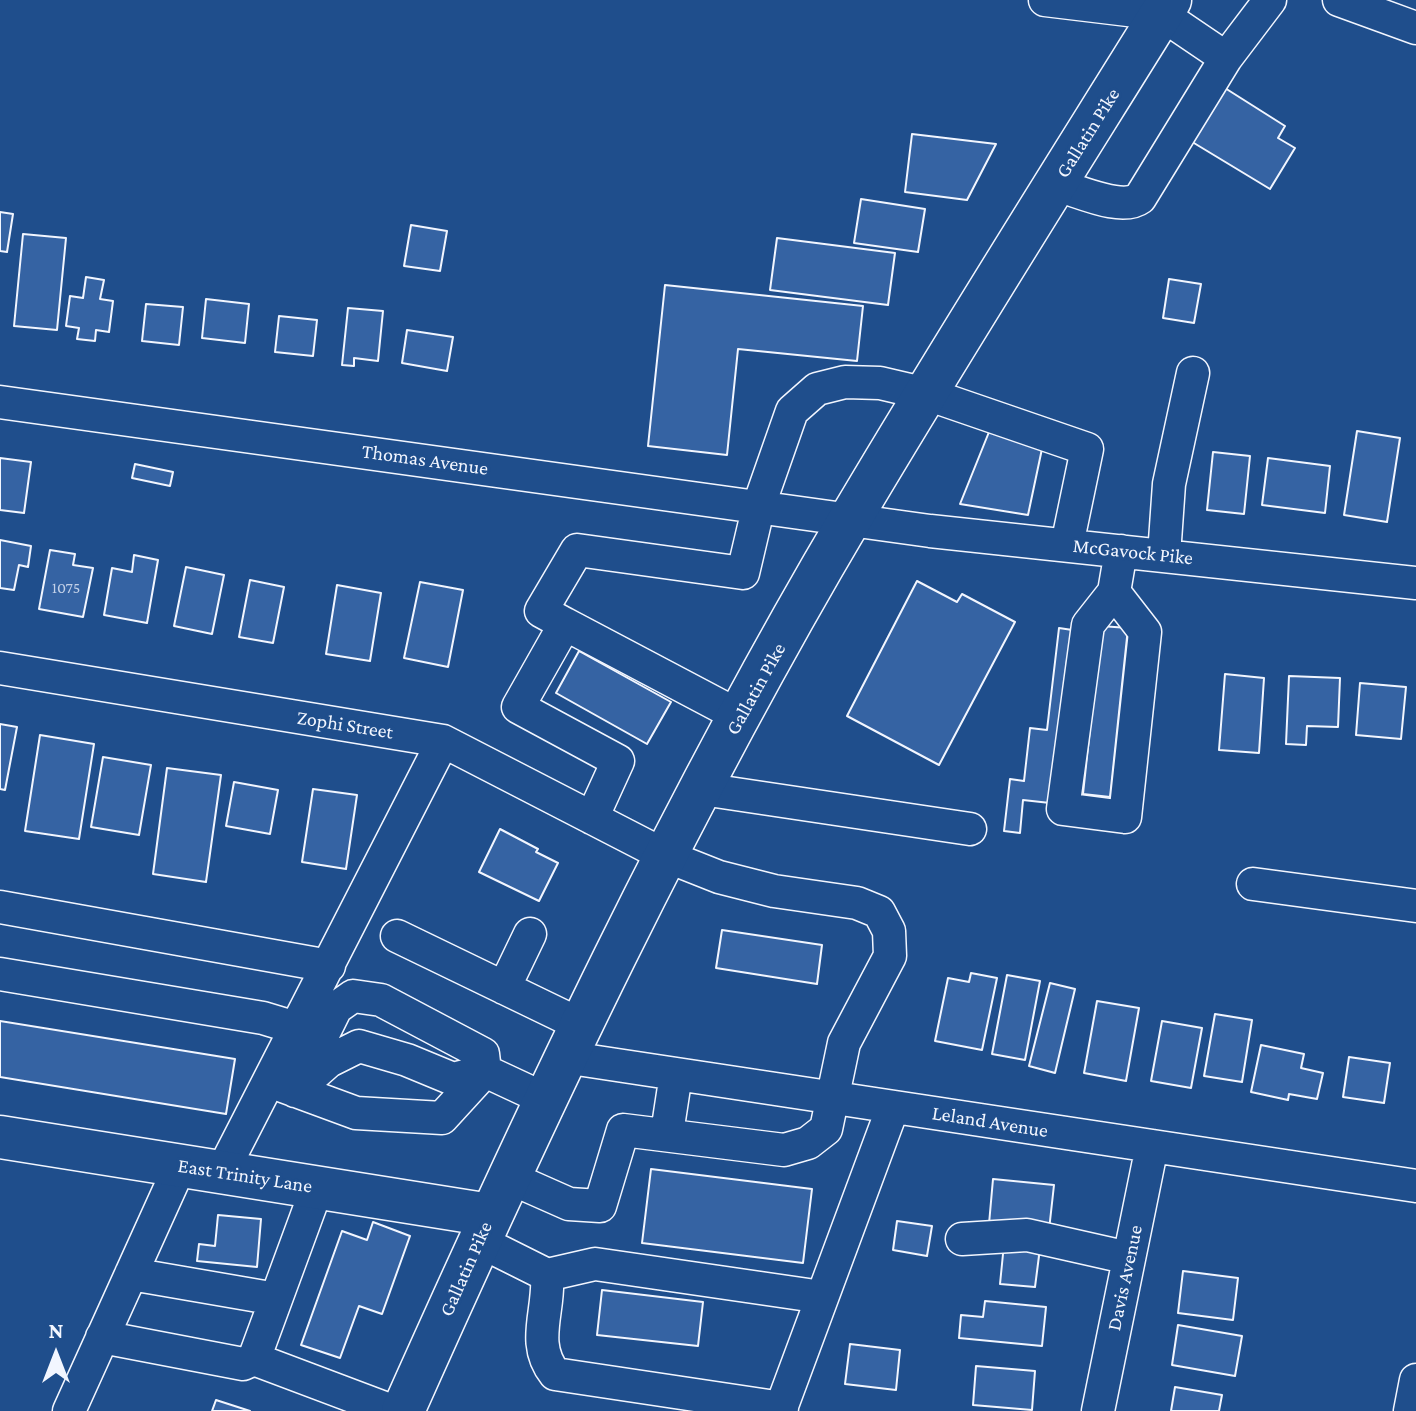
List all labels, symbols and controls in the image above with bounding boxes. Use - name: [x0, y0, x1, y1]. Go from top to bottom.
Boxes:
- street label: Gallatin Pike: [1051, 84, 1125, 182]
- street label: Thomas Avenue: [360, 439, 490, 481]
- street label: McGavock Pike: [1072, 534, 1194, 570]
- house number: 1075: [52, 578, 80, 598]
- street label: Gallatin Pike: [721, 639, 791, 739]
- street label: Zophi Street: [295, 706, 395, 744]
- street label: Leland Avenue: [930, 1101, 1050, 1143]
- street label: East Trinity Lane: [176, 1154, 314, 1198]
- street label: Gallatin Pike: [434, 1218, 498, 1320]
- street label: Davis Avenue: [1102, 1223, 1148, 1333]
- north arrow: [16, 1315, 96, 1395]
- text: N: [49, 1318, 64, 1343]

